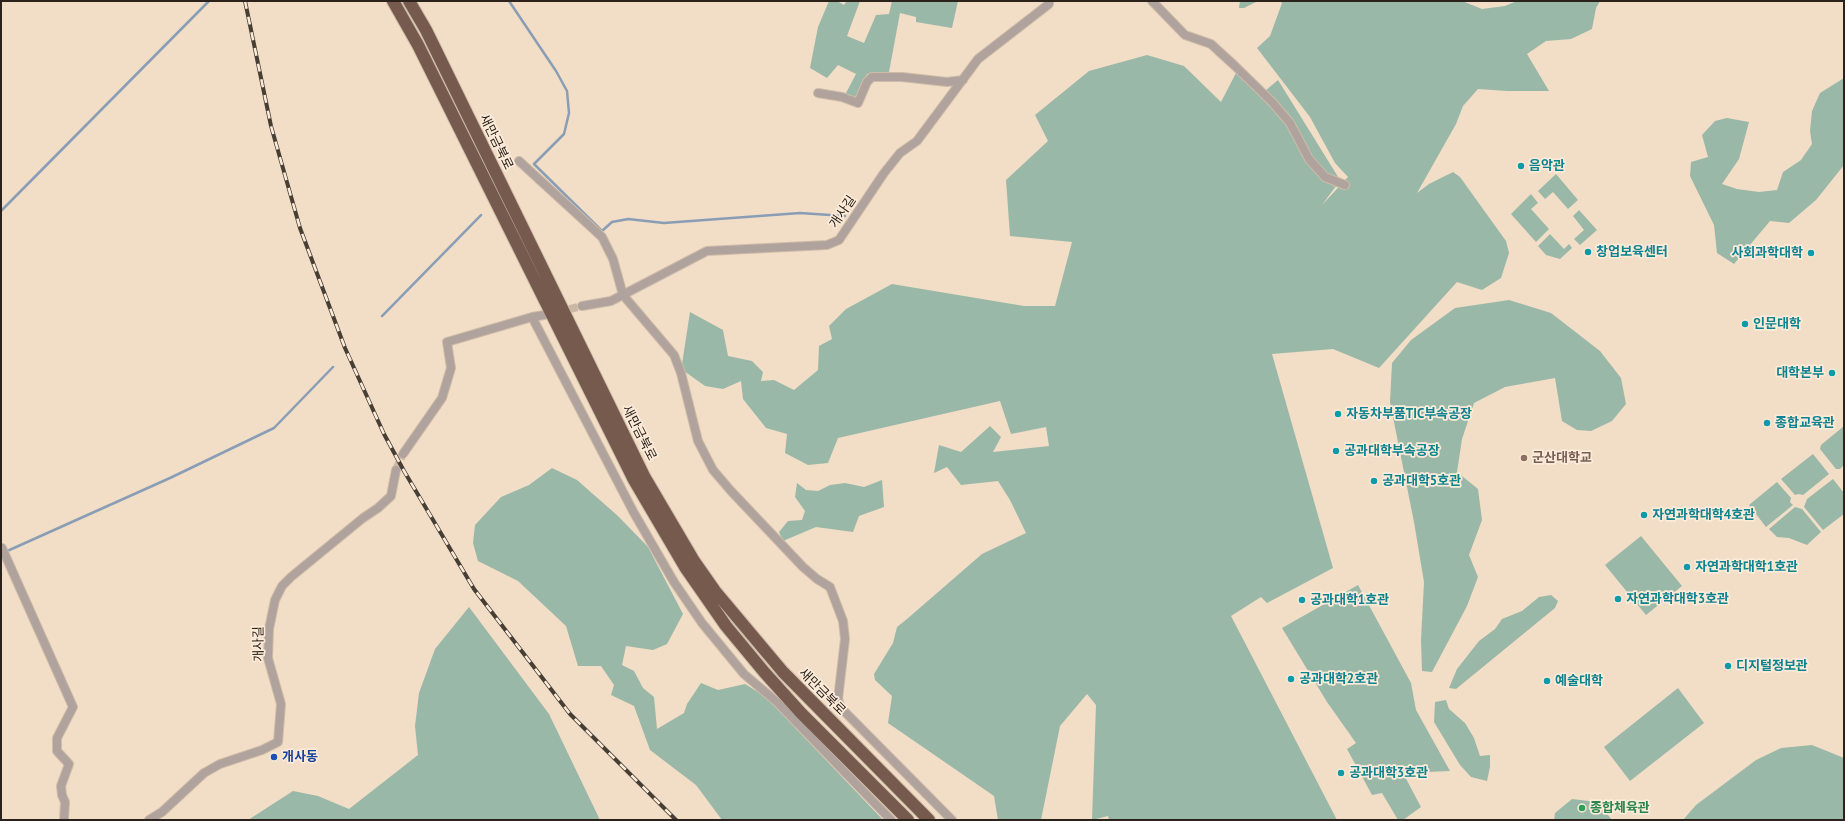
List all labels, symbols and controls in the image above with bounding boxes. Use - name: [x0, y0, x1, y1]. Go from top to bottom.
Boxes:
- street label: 새만금북로: [476, 112, 516, 172]
- place label: 음악관: [1529, 158, 1565, 174]
- marker: 음악관: [1516, 161, 1526, 171]
- street label: 개사길: [827, 193, 859, 231]
- place label: 창업보육센터: [1596, 244, 1668, 260]
- place label: 사회과학대학: [1731, 245, 1803, 261]
- marker: 창업보육센터: [1583, 247, 1593, 257]
- marker: 사회과학대학: [1806, 248, 1816, 258]
- place label: 인문대학: [1753, 316, 1801, 332]
- marker: 인문대학: [1740, 319, 1750, 329]
- place label: 대학본부: [1776, 365, 1824, 381]
- marker: 대학본부: [1827, 368, 1837, 378]
- street label: 새만금북로: [618, 403, 660, 463]
- place label: 자동차부품TIC부속공장: [1346, 406, 1472, 422]
- marker: 자동차부품TIC부속공장: [1333, 409, 1343, 419]
- place label: 종합교육관: [1775, 415, 1835, 431]
- marker: 종합교육관: [1762, 418, 1772, 428]
- place label: 공과대학부속공장: [1344, 443, 1440, 459]
- marker: 공과대학부속공장: [1331, 446, 1341, 456]
- place label: 군산대학교: [1532, 450, 1592, 466]
- marker: 군산대학교: [1519, 453, 1529, 463]
- place label: 공과대학5호관: [1382, 473, 1461, 489]
- marker: 공과대학5호관: [1369, 476, 1379, 486]
- place label: 자연과학대학4호관: [1652, 507, 1755, 523]
- marker: 자연과학대학4호관: [1639, 510, 1649, 520]
- place label: 자연과학대학1호관: [1695, 559, 1798, 575]
- marker: 자연과학대학1호관: [1682, 562, 1692, 572]
- place label: 자연과학대학3호관: [1626, 591, 1729, 607]
- place label: 공과대학1호관: [1310, 592, 1389, 608]
- marker: 자연과학대학3호관: [1613, 594, 1623, 604]
- marker: 공과대학1호관: [1297, 595, 1307, 605]
- street label: 개사길: [251, 626, 267, 662]
- place label: 디지털정보관: [1736, 658, 1808, 674]
- marker: 디지털정보관: [1723, 661, 1733, 671]
- street label: 새만금북로: [795, 665, 849, 719]
- place label: 공과대학2호관: [1299, 671, 1378, 687]
- place label: 예술대학: [1555, 673, 1603, 689]
- marker: 공과대학2호관: [1286, 674, 1296, 684]
- marker: 예술대학: [1542, 676, 1552, 686]
- place label: 개사동: [282, 749, 318, 765]
- marker: 개사동: [269, 752, 279, 762]
- place label: 공과대학3호관: [1349, 765, 1428, 781]
- marker: 공과대학3호관: [1336, 768, 1346, 778]
- place label: 종합체육관: [1590, 800, 1650, 816]
- marker: 종합체육관: [1577, 803, 1587, 813]

